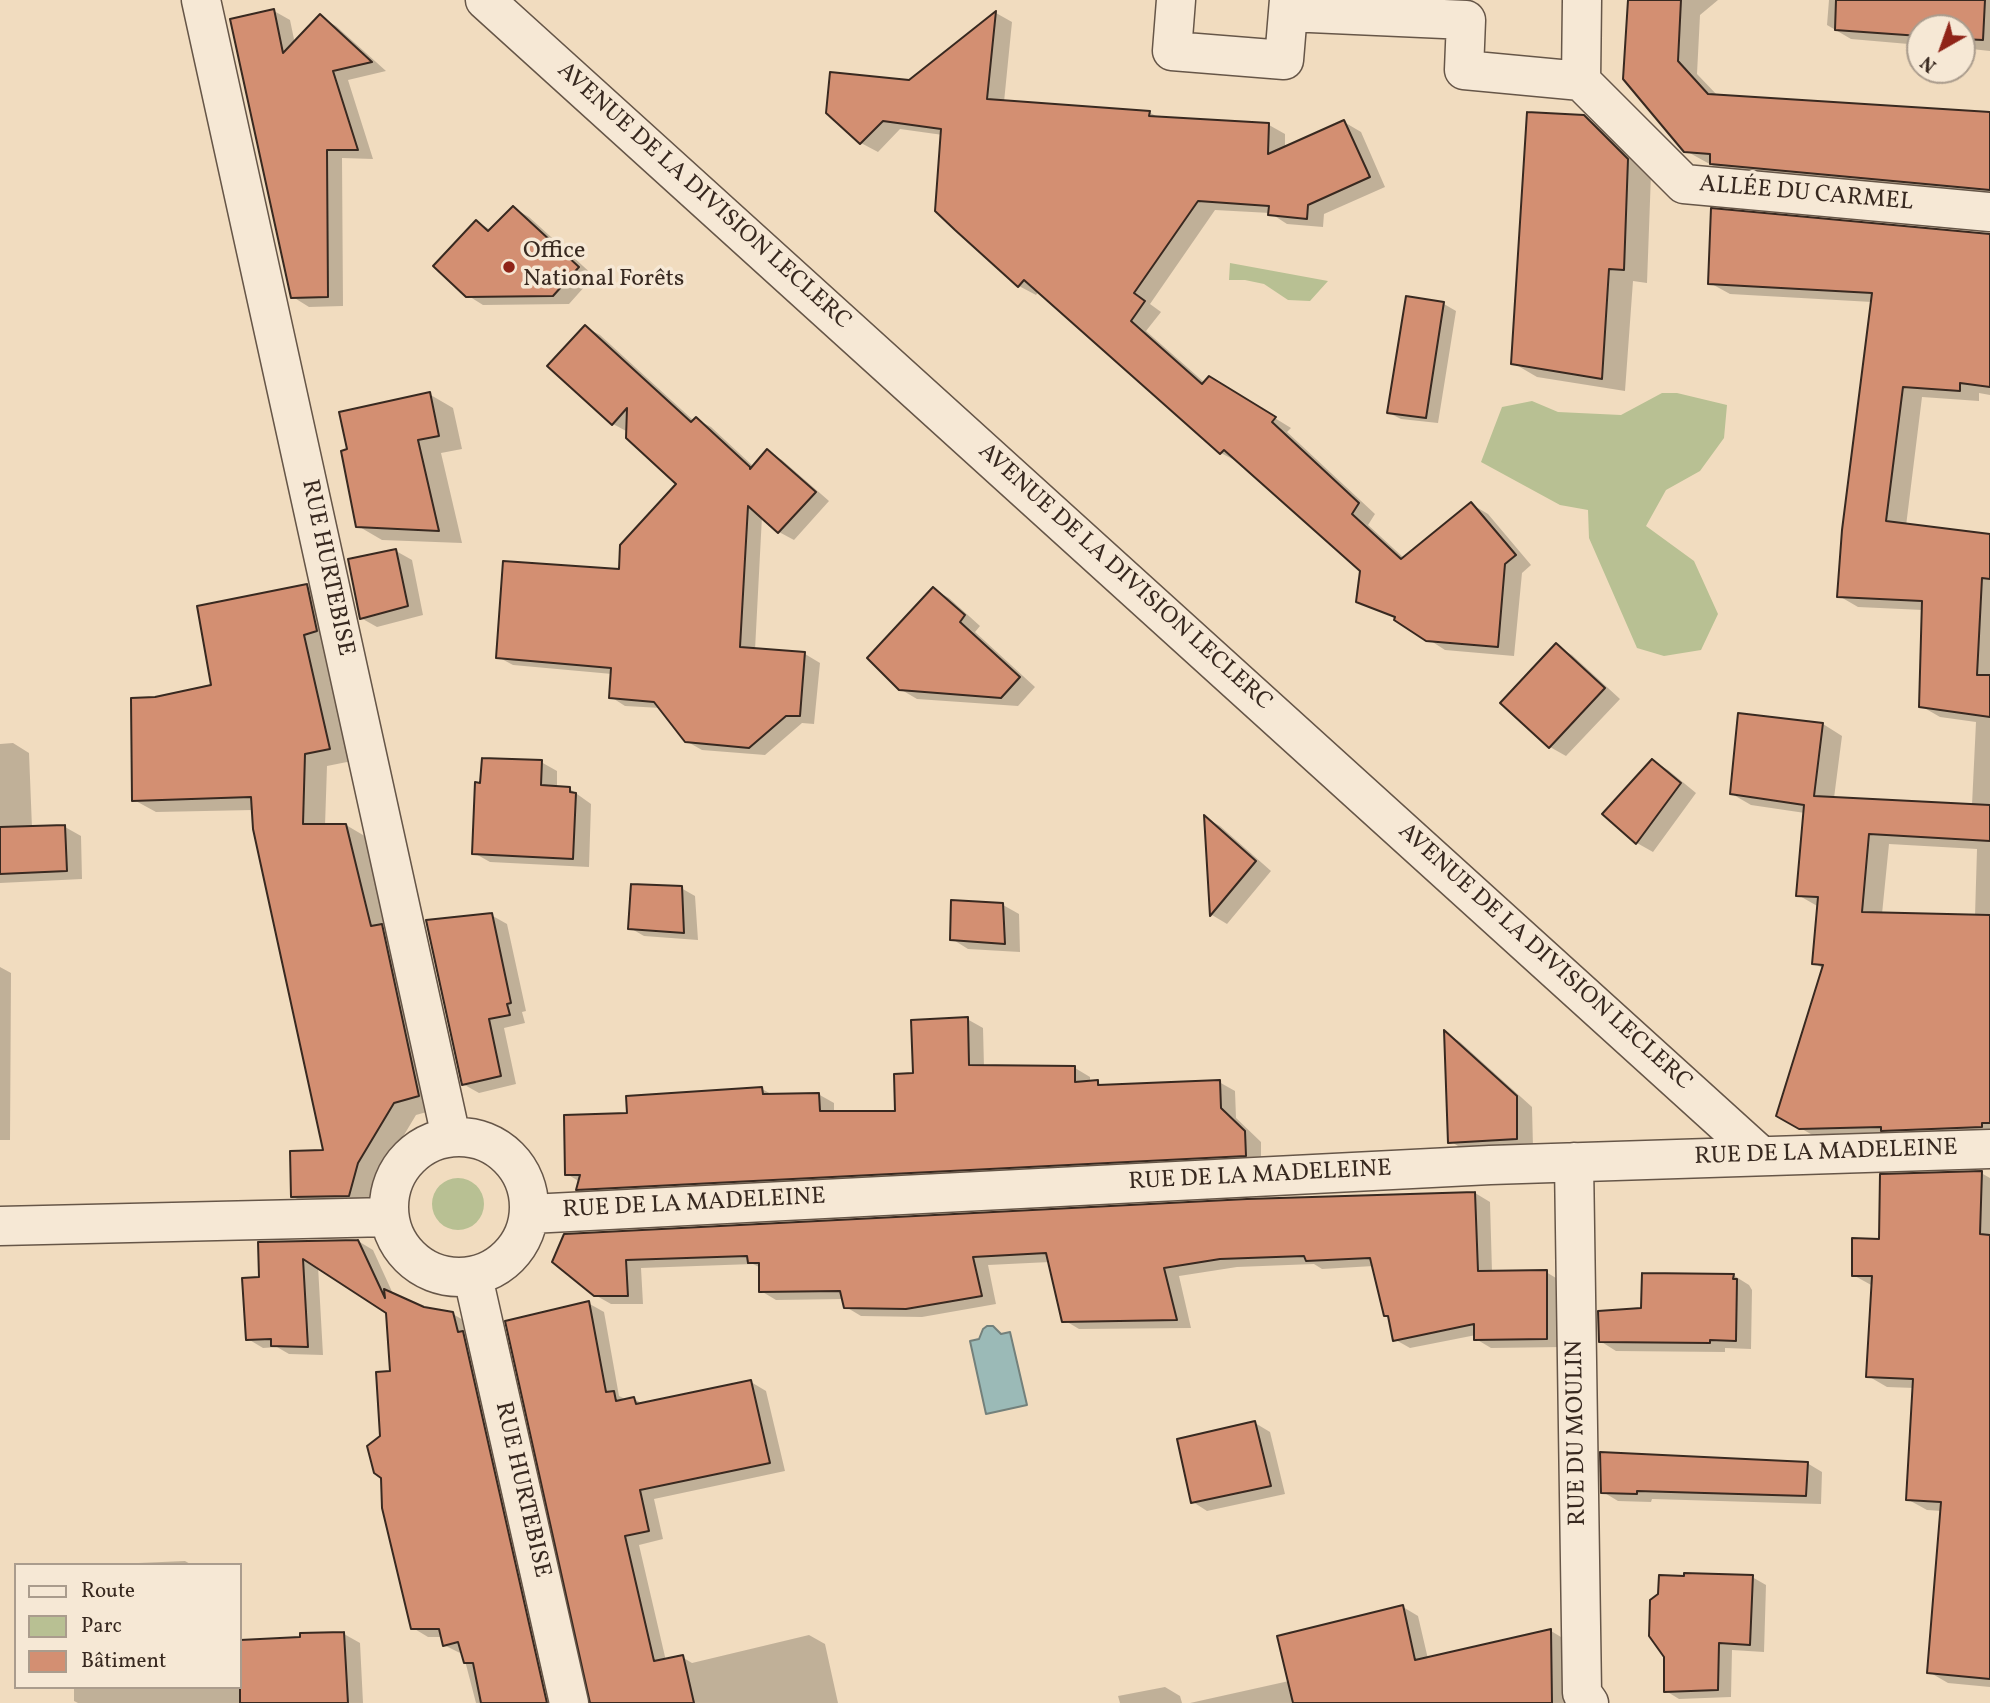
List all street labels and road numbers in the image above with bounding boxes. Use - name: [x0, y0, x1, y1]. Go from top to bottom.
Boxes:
- street label: AVENUE DE LA DIVISION LECLERC: [550, 57, 856, 337]
- street label: ALLÉE DU CARMEL: [1698, 171, 1914, 219]
- street label: AVENUE DE LA DIVISION LECLERC: [971, 438, 1277, 718]
- street label: RUE HURTEBISE: [293, 477, 359, 659]
- street label: AVENUE DE LA DIVISION LECLERC: [1391, 818, 1697, 1098]
- street label: RUE DE LA MADELEINE: [1694, 1135, 1958, 1173]
- street label: RUE DE LA MADELEINE: [1128, 1156, 1392, 1198]
- street label: RUE DE LA MADELEINE: [562, 1184, 826, 1226]
- street label: RUE DU MOULIN: [1562, 1340, 1594, 1526]
- street label: RUE HURTEBISE: [487, 1399, 555, 1581]

